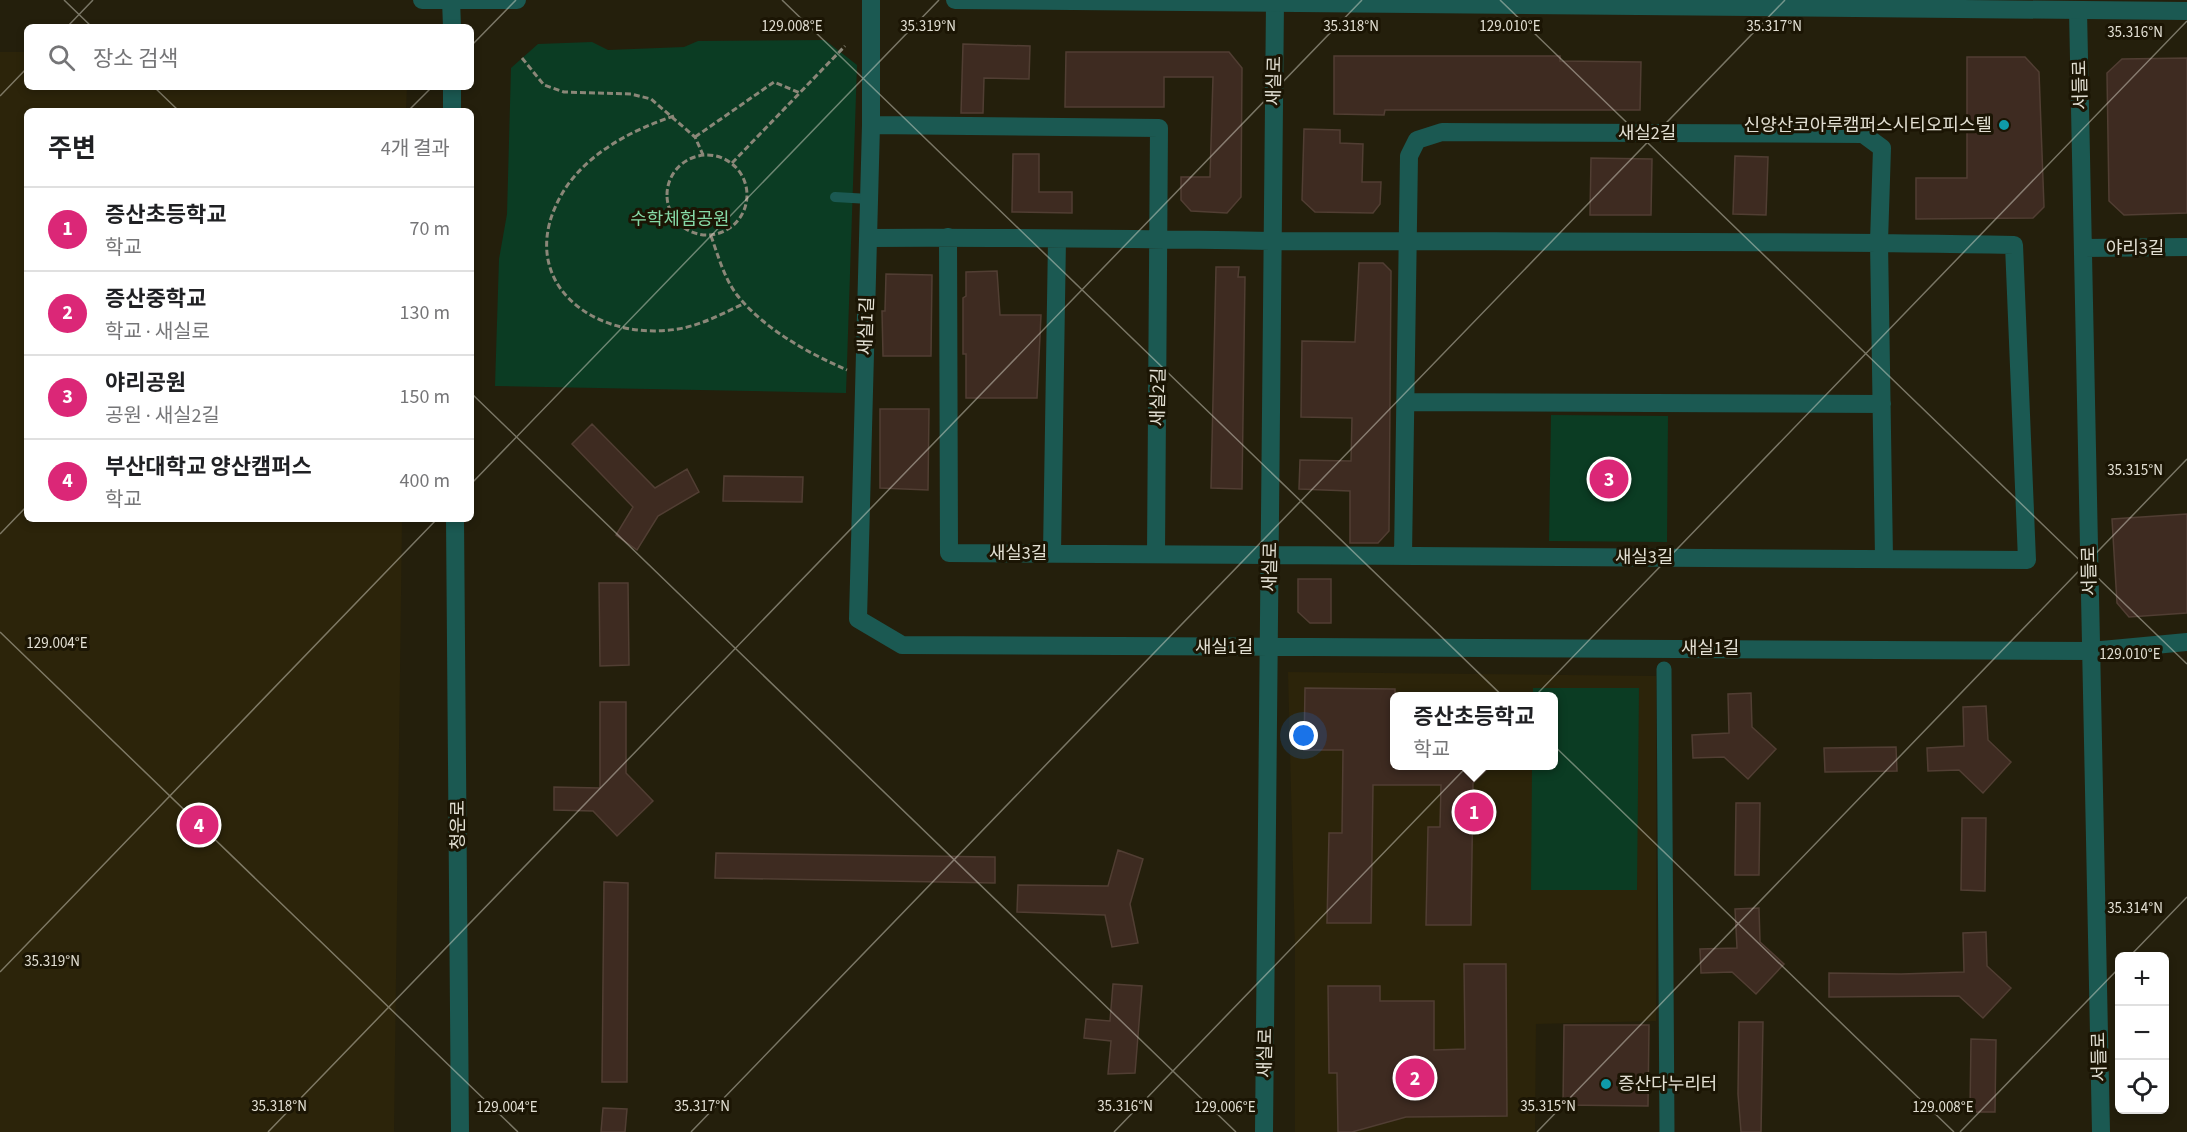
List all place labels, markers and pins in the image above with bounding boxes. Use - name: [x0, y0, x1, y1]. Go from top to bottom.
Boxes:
- place label: 신양산코아루캠퍼스시티오피스텔: [1744, 113, 1992, 138]
- marker: 신양산코아루캠퍼스시티오피스텔: [1997, 118, 2011, 132]
- pin: 3: [1590, 456, 1628, 502]
- pin: 1: [1454, 790, 1494, 834]
- pin: 4: [180, 802, 218, 848]
- pin: 2: [1396, 1056, 1434, 1100]
- place label: 증산다누리터: [1618, 1072, 1717, 1097]
- marker: 증산다누리터: [1599, 1077, 1613, 1091]

